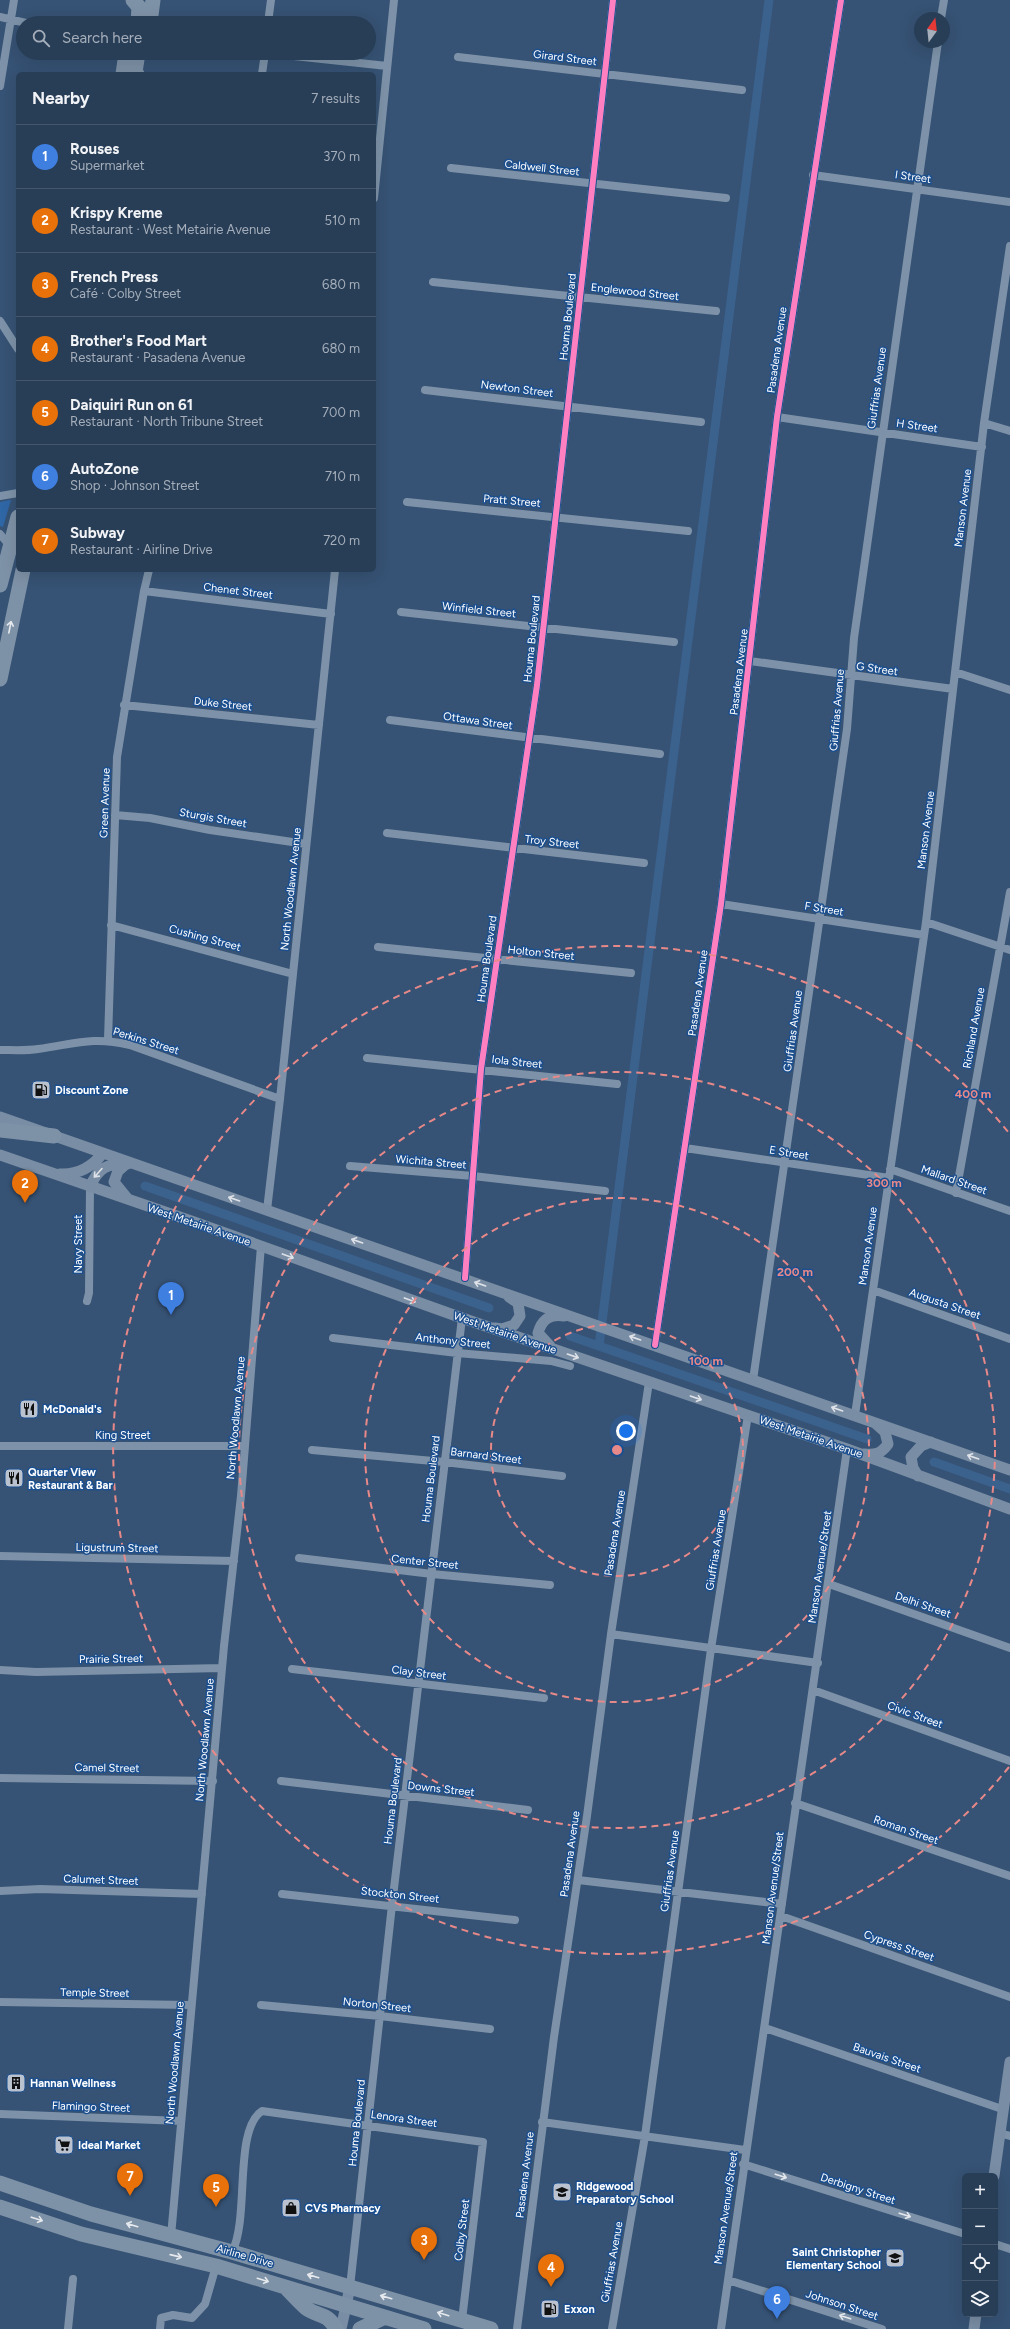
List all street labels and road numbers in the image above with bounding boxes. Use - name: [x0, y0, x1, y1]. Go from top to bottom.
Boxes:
- street label: Girard Street: [532, 48, 598, 68]
- street label: Caldwell Street: [504, 158, 580, 178]
- street label: I Street: [894, 168, 932, 186]
- street label: Houma Boulevard: [557, 273, 579, 361]
- street label: Englewood Street: [590, 281, 680, 303]
- street label: Pasadena Avenue: [765, 306, 789, 394]
- street label: Giuffrias Avenue: [865, 346, 889, 430]
- street label: Newton Street: [480, 378, 554, 400]
- street label: H Street: [895, 417, 939, 435]
- street label: Manson Avenue: [952, 468, 974, 548]
- street label: Pratt Street: [483, 492, 541, 510]
- street label: Chenet Street: [203, 580, 273, 602]
- street label: Houma Boulevard: [521, 595, 543, 683]
- street label: Winfield Street: [441, 600, 517, 620]
- street label: Pasadena Avenue: [727, 628, 751, 716]
- street label: G Street: [855, 660, 899, 678]
- street label: Giuffrias Avenue: [827, 669, 847, 751]
- street label: Duke Street: [193, 694, 253, 714]
- street label: Ottawa Street: [442, 710, 514, 732]
- street label: Green Avenue: [97, 768, 113, 838]
- street label: Manson Avenue: [915, 790, 937, 870]
- street label: Sturgis Street: [178, 806, 248, 830]
- street label: North Woodlawn Avenue: [278, 827, 304, 951]
- street label: Troy Street: [524, 833, 580, 851]
- street label: F Street: [803, 899, 845, 919]
- street label: Houma Boulevard: [474, 915, 500, 1003]
- street label: Cushing Street: [168, 922, 242, 954]
- street label: Holton Street: [507, 943, 575, 963]
- street label: Pasadena Avenue: [686, 949, 710, 1037]
- street label: Richland Avenue: [960, 986, 988, 1070]
- street label: Giuffrias Avenue: [781, 989, 805, 1073]
- street label: Perkins Street: [111, 1025, 181, 1057]
- street label: Iola Street: [491, 1053, 543, 1071]
- street label: E Street: [768, 1143, 810, 1163]
- street label: Wichita Street: [395, 1152, 467, 1172]
- street label: Mallard Street: [919, 1163, 989, 1197]
- street label: West Metairie Avenue: [146, 1201, 252, 1249]
- street label: Manson Avenue: [856, 1206, 880, 1286]
- street label: Navy Street: [72, 1214, 85, 1274]
- street label: Augusta Street: [908, 1286, 982, 1322]
- street label: West Metairie Avenue: [452, 1309, 558, 1357]
- street label: Anthony Street: [415, 1331, 491, 1351]
- street label: North Woodlawn Avenue: [224, 1356, 248, 1480]
- street label: West Metairie Avenue: [758, 1413, 864, 1461]
- street label: King Street: [95, 1429, 151, 1442]
- street label: Houma Boulevard: [419, 1435, 443, 1523]
- street label: Barnard Street: [450, 1445, 522, 1467]
- street label: Pasadena Avenue: [602, 1489, 628, 1577]
- street label: Giuffrias Avenue: [703, 1508, 729, 1592]
- street label: Manson Avenue/Street: [806, 1510, 834, 1624]
- street label: Ligustrum Street: [75, 1541, 159, 1555]
- street label: Center Street: [391, 1552, 459, 1572]
- street label: Delhi Street: [893, 1589, 953, 1621]
- street label: Prairie Street: [79, 1652, 143, 1666]
- street label: Clay Street: [391, 1663, 447, 1683]
- street label: North Woodlawn Avenue: [193, 1678, 217, 1802]
- street label: Civic Street: [885, 1699, 945, 1731]
- street label: Houma Boulevard: [381, 1757, 405, 1845]
- street label: Camel Street: [74, 1761, 140, 1775]
- street label: Downs Street: [407, 1779, 475, 1799]
- street label: Pasadena Avenue: [558, 1810, 582, 1898]
- street label: Roman Street: [872, 1813, 940, 1847]
- street label: Giuffrias Avenue: [658, 1829, 682, 1913]
- street label: Manson Avenue/Street: [760, 1831, 786, 1945]
- street label: Calumet Street: [63, 1872, 139, 1888]
- street label: Stockton Street: [360, 1884, 440, 1906]
- street label: Cypress Street: [862, 1928, 936, 1964]
- street label: Temple Street: [60, 1986, 130, 2000]
- street label: Norton Street: [342, 1995, 412, 2015]
- street label: North Woodlawn Avenue: [163, 2001, 187, 2125]
- street label: Bauvais Street: [851, 2040, 923, 2076]
- street label: Houma Boulevard: [346, 2079, 368, 2167]
- street label: Flamingo Street: [52, 2099, 130, 2115]
- street label: Lenora Street: [370, 2108, 438, 2130]
- street label: Pasadena Avenue: [513, 2131, 537, 2219]
- street label: Manson Avenue/Street: [712, 2151, 740, 2265]
- street label: Derbigny Street: [819, 2171, 897, 2207]
- street label: Colby Street: [452, 2198, 472, 2262]
- street label: Giuffrias Avenue: [598, 2220, 626, 2304]
- street label: Airline Drive: [215, 2242, 275, 2270]
- street label: Johnson Street: [804, 2287, 880, 2323]

